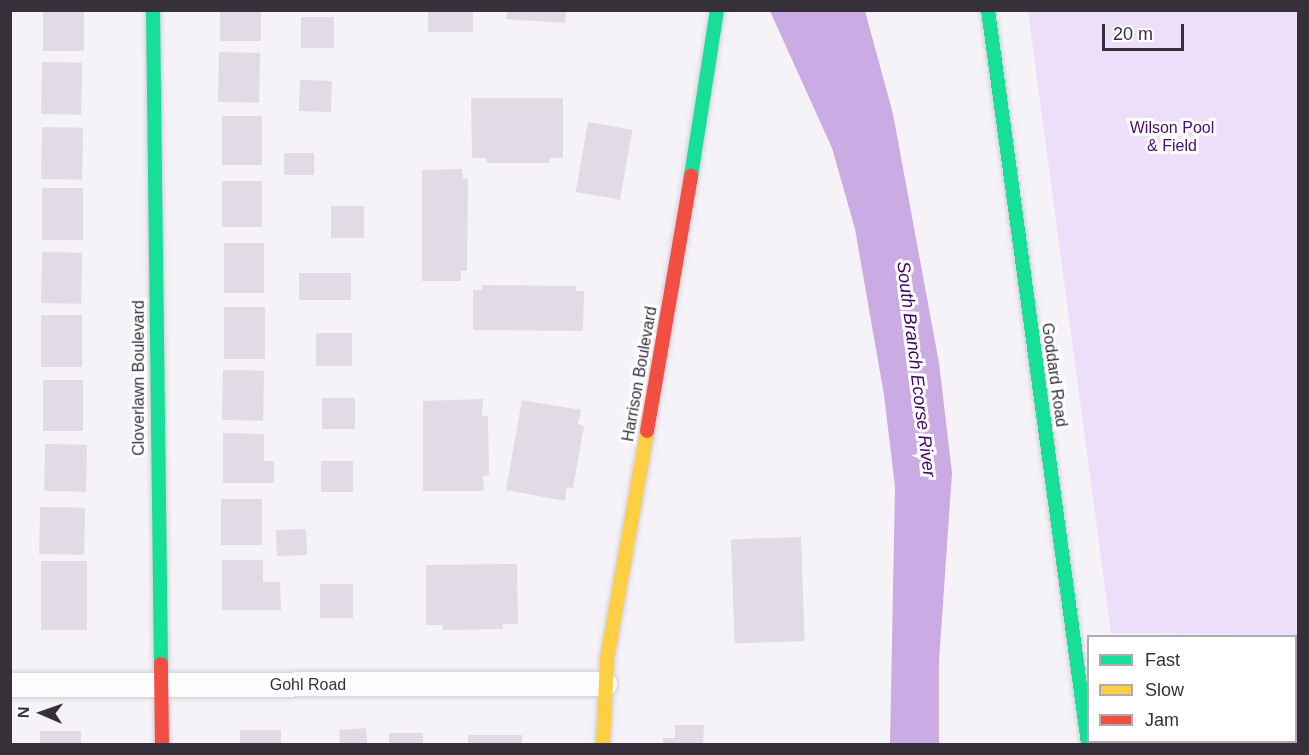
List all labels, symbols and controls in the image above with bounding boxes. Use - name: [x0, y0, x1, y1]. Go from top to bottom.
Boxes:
- scale bar: [1105, 12, 1188, 50]
- text: 20 m: [1113, 24, 1153, 44]
- park label: Wilson Pool & Field: [1130, 118, 1214, 156]
- water label: South Branch Ecorse River: [892, 260, 940, 478]
- street label: Cloverlawn Boulevard: [129, 300, 149, 456]
- street label: Harrison Boulevard: [619, 305, 661, 443]
- street label: Goddard Road: [1037, 322, 1071, 428]
- legend: [1087, 635, 1297, 743]
- text: Fast: [1145, 650, 1180, 670]
- street label: Gohl Road: [270, 675, 346, 695]
- text: Slow: [1145, 680, 1184, 700]
- north arrow: [12, 683, 72, 743]
- text: N: [15, 706, 32, 718]
- text: Jam: [1145, 710, 1179, 730]

